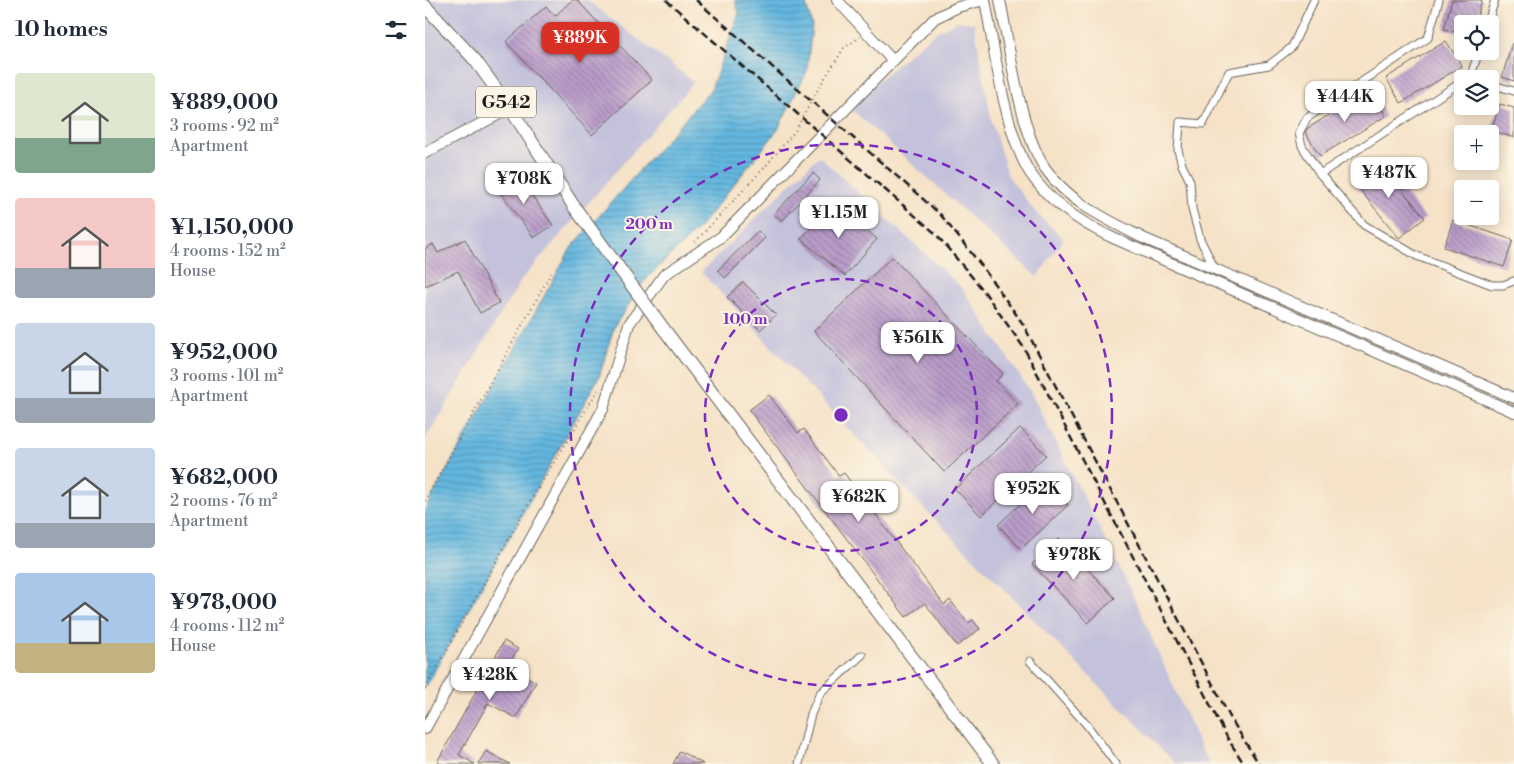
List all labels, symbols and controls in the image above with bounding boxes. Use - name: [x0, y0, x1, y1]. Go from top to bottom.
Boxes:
- map controls: [1454, 15, 1499, 225]
- button: locate: [1454, 15, 1499, 60]
- icon: filters: [382, 16, 410, 44]
- text: 10 homes: [15, 17, 108, 43]
- pin: ¥889K: [545, 22, 615, 64]
- text: ¥889K: [552, 28, 608, 48]
- button: layers: [1454, 70, 1499, 115]
- pin: ¥444K: [1310, 80, 1380, 123]
- road number: G542: [476, 86, 536, 118]
- text: ¥444K: [1316, 87, 1374, 107]
- text: ¥889,000: [170, 90, 278, 116]
- icon: home: [55, 93, 115, 153]
- text: 3 rooms · 92 m²: [170, 116, 279, 136]
- button: +: [1454, 125, 1499, 170]
- text: Apartment: [170, 136, 249, 156]
- pin: ¥487K: [1354, 156, 1424, 199]
- pin: ¥708K: [489, 162, 559, 205]
- text: ¥487K: [1361, 163, 1417, 183]
- text: ¥708K: [496, 169, 552, 189]
- button: −: [1454, 180, 1499, 225]
- pin: ¥1.15M: [798, 196, 880, 239]
- text: ¥1.15M: [810, 203, 868, 223]
- text: ¥1,150,000: [170, 215, 294, 241]
- text: 200 m: [625, 215, 673, 234]
- icon: home: [55, 218, 115, 278]
- text: 4 rooms · 152 m²: [170, 241, 286, 261]
- text: House: [170, 261, 216, 281]
- text: 100 m: [723, 310, 768, 329]
- pin: ¥561K: [883, 322, 953, 364]
- text: ¥561K: [892, 328, 944, 348]
- text: ¥952,000: [170, 340, 278, 366]
- icon: home: [55, 343, 115, 403]
- text: 3 rooms · 101 m²: [170, 366, 283, 386]
- text: Apartment: [170, 386, 249, 406]
- centre of rings: [832, 406, 850, 424]
- text: ¥682,000: [170, 465, 278, 491]
- icon: home: [55, 468, 115, 528]
- pin: ¥952K: [998, 472, 1068, 515]
- text: ¥952K: [1005, 479, 1061, 499]
- pin: ¥682K: [824, 480, 894, 523]
- text: ¥682K: [831, 487, 887, 507]
- text: 2 rooms · 76 m²: [170, 491, 278, 511]
- text: Apartment: [170, 511, 249, 531]
- pin: ¥978K: [1039, 538, 1109, 581]
- text: ¥978K: [1047, 545, 1101, 565]
- text: ¥978,000: [170, 590, 277, 616]
- icon: home: [55, 593, 115, 653]
- text: 4 rooms · 112 m²: [170, 616, 284, 636]
- text: House: [170, 636, 216, 656]
- pin: ¥428K: [455, 658, 525, 701]
- text: ¥428K: [462, 665, 518, 685]

